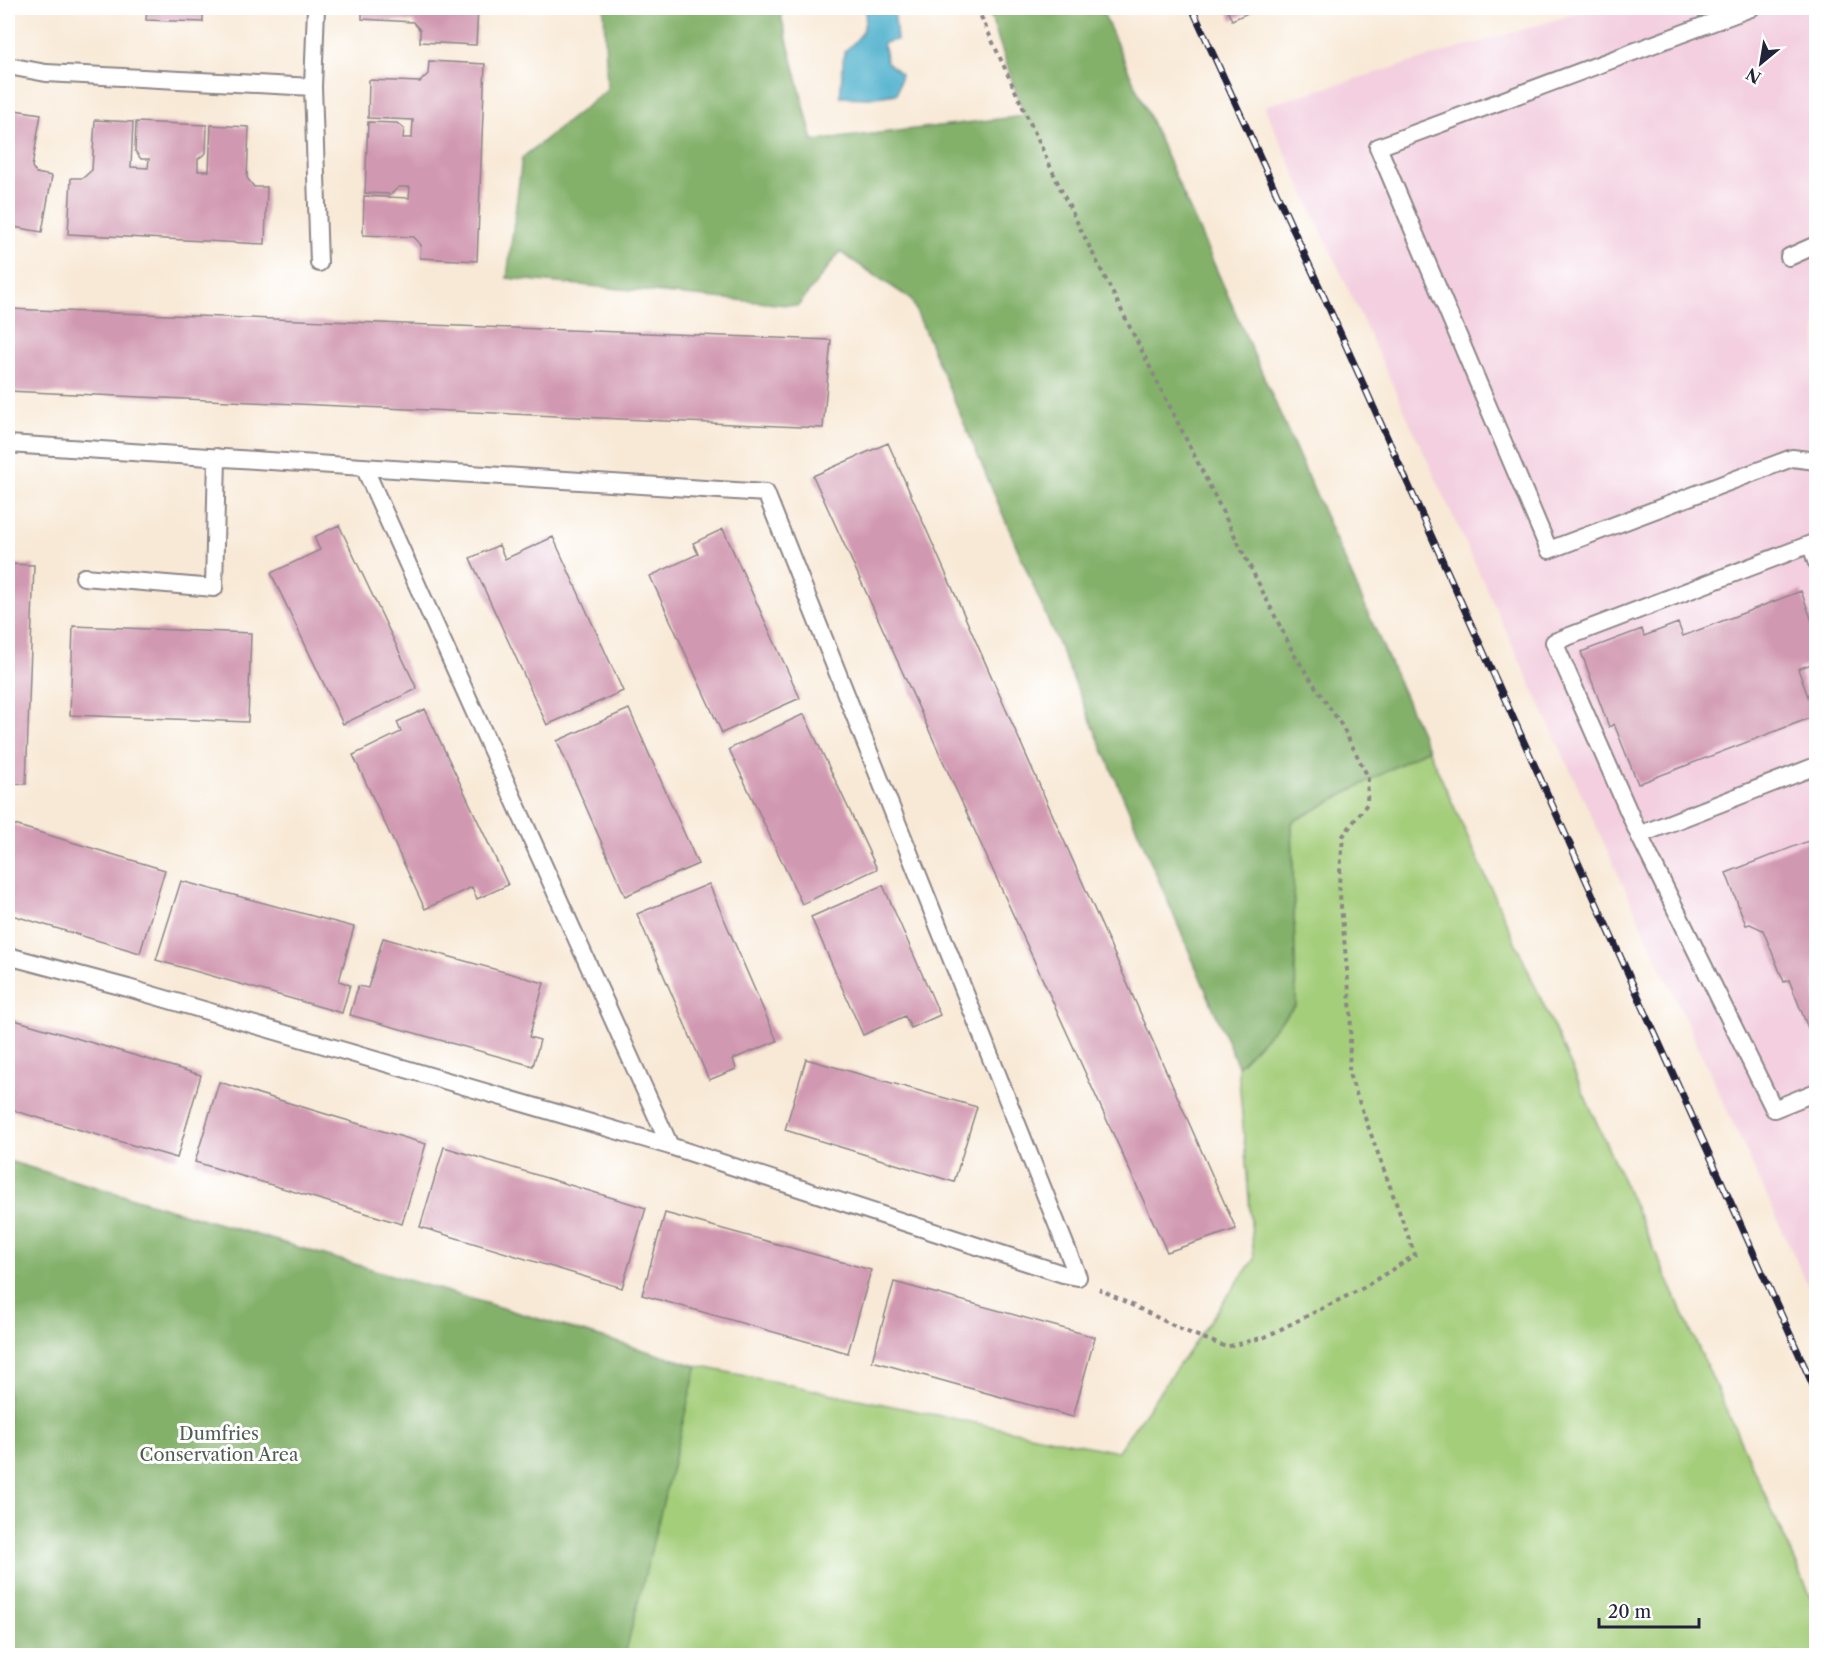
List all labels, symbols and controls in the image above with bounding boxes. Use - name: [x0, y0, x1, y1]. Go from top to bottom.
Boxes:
- north arrow: [1731, 33, 1791, 93]
- text: N: [1742, 64, 1765, 88]
- park label: Dumfries Conservation Area: [140, 1423, 299, 1466]
- scale bar: [1599, 1591, 1700, 1629]
- text: 20 m: [1608, 1601, 1652, 1623]

